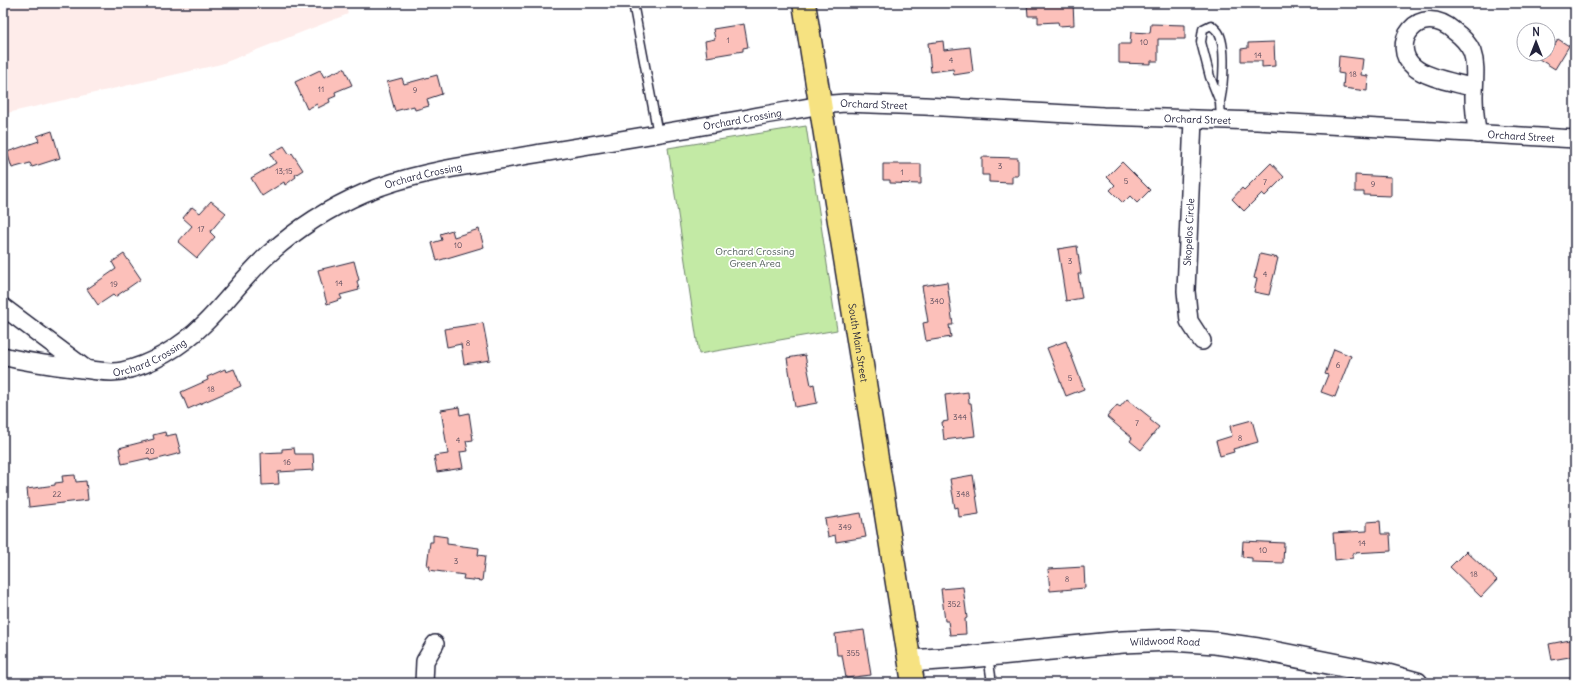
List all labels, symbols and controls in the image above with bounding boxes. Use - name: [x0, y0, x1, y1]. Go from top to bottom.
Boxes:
- north arrow: [1516, 22, 1556, 62]
- text: N: [1532, 25, 1540, 39]
- house number: 1: [726, 35, 730, 45]
- house number: 10: [1140, 37, 1148, 47]
- house number: 14: [1254, 50, 1262, 60]
- house number: 4: [949, 55, 954, 65]
- house number: 18: [1349, 69, 1357, 79]
- house number: 11: [318, 84, 324, 94]
- house number: 9: [413, 85, 418, 95]
- street label: Orchard Street: [840, 96, 908, 112]
- street label: Orchard Crossing: [702, 106, 782, 132]
- street label: Orchard Street: [1164, 111, 1232, 127]
- street label: Orchard Street: [1487, 128, 1556, 144]
- street label: Orchard Crossing: [383, 160, 463, 191]
- house number: 3: [998, 161, 1003, 171]
- house number: 13;15: [275, 166, 293, 176]
- house number: 1: [900, 167, 904, 177]
- house number: 5: [1124, 176, 1129, 186]
- house number: 7: [1263, 177, 1267, 187]
- house number: 9: [1371, 179, 1376, 189]
- street label: Skopelos Circle: [1181, 198, 1197, 266]
- house number: 17: [197, 224, 205, 234]
- house number: 10: [454, 240, 462, 250]
- park label: Orchard Crossing Green Area: [715, 245, 795, 270]
- house number: 3: [1068, 256, 1073, 266]
- house number: 4: [1263, 269, 1268, 279]
- house number: 14: [335, 278, 343, 288]
- house number: 19: [110, 279, 118, 289]
- house number: 340: [930, 296, 944, 306]
- street label: South Main Street: [846, 302, 871, 384]
- street label: Orchard Crossing: [112, 335, 189, 379]
- house number: 8: [466, 338, 471, 348]
- house number: 6: [1336, 360, 1341, 370]
- house number: 5: [1068, 373, 1073, 383]
- house number: 18: [207, 384, 215, 394]
- house number: 344: [953, 412, 967, 422]
- house number: 7: [1135, 418, 1139, 428]
- house number: 8: [1238, 433, 1243, 443]
- house number: 4: [456, 435, 461, 445]
- house number: 20: [145, 446, 155, 456]
- house number: 16: [283, 457, 291, 467]
- house number: 22: [53, 489, 62, 499]
- house number: 348: [956, 489, 970, 499]
- house number: 349: [838, 522, 852, 532]
- house number: 14: [1358, 538, 1366, 548]
- house number: 10: [1259, 545, 1267, 555]
- house number: 3: [454, 556, 459, 566]
- house number: 18: [1470, 569, 1478, 579]
- house number: 8: [1065, 574, 1070, 584]
- house number: 352: [947, 599, 961, 609]
- street label: Wildwood Road: [1130, 633, 1201, 648]
- house number: 355: [846, 648, 860, 658]

